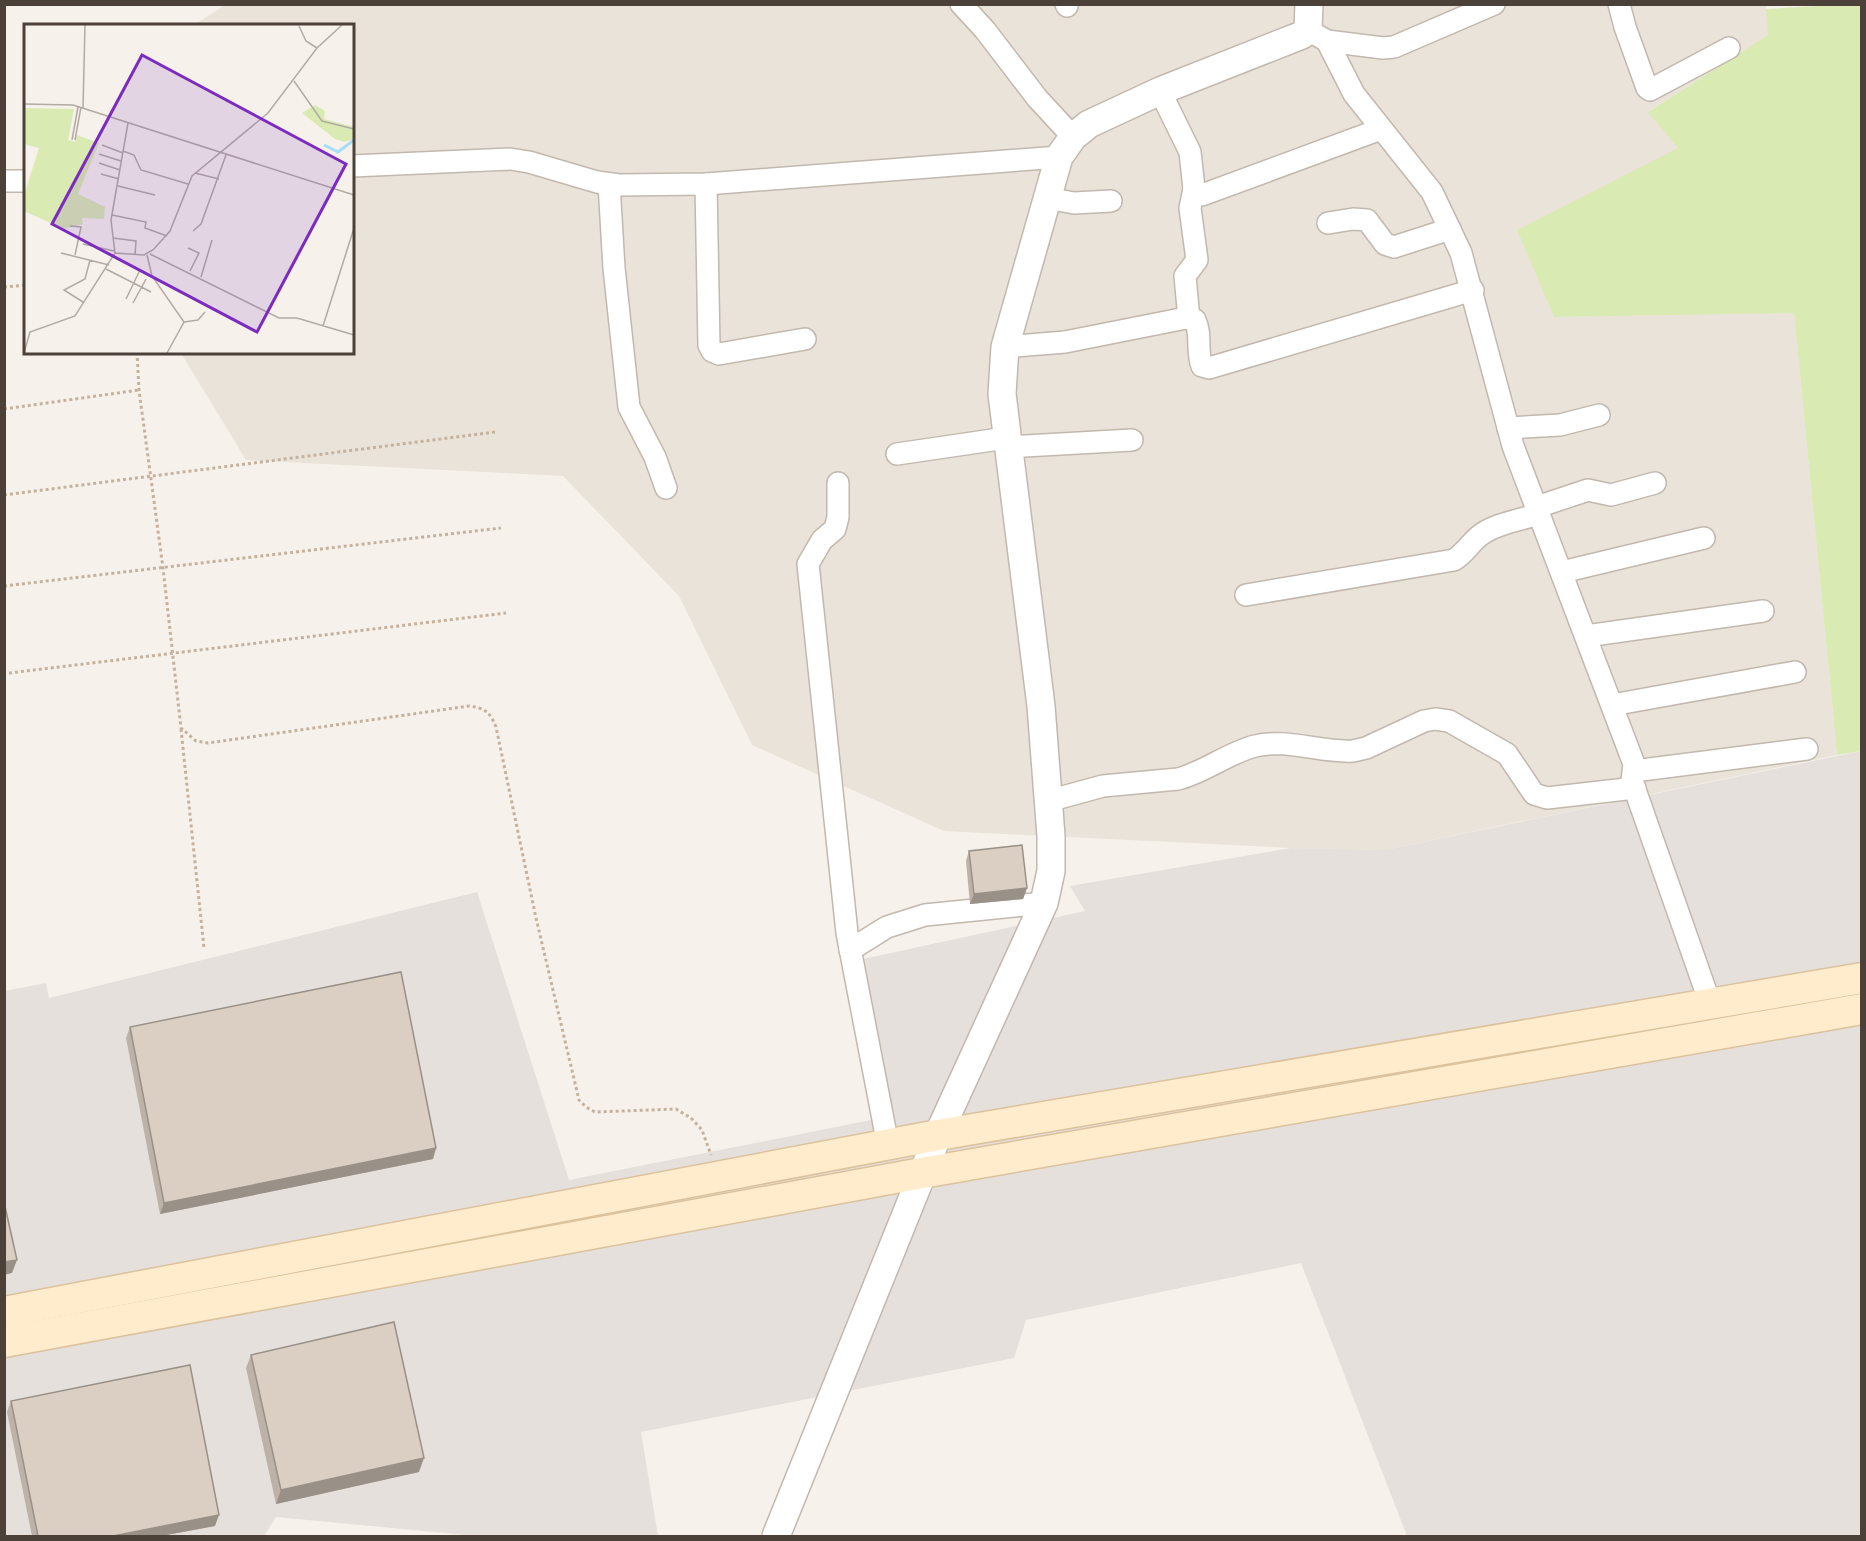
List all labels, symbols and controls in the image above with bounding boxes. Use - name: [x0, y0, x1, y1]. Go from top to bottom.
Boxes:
- inset map: [24, 24, 354, 354]

